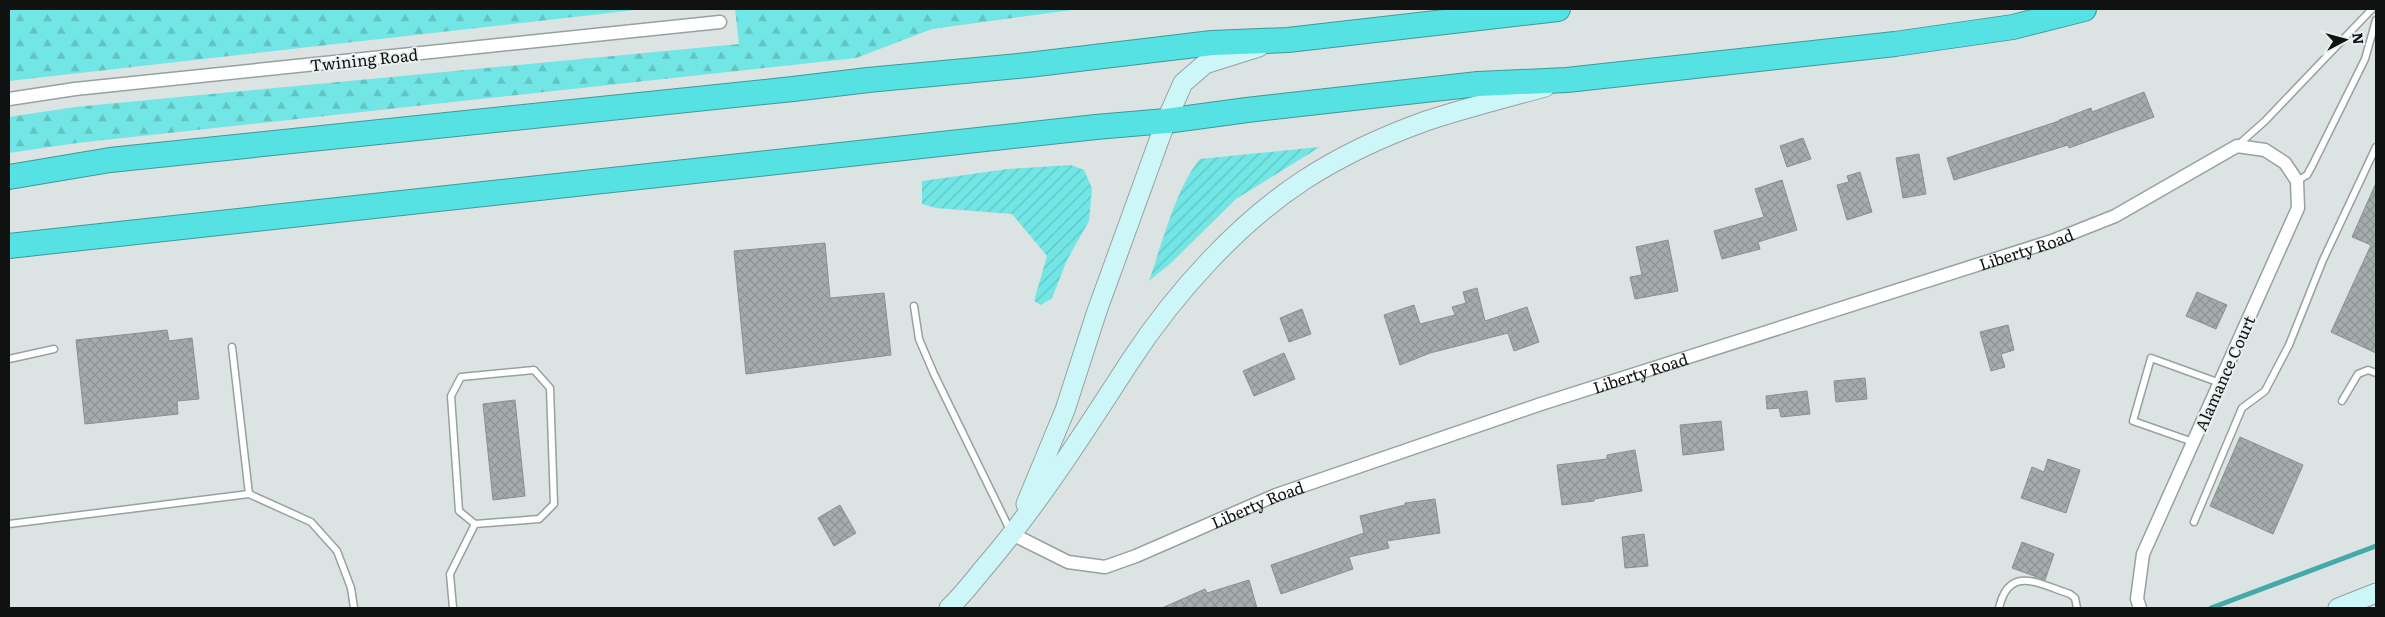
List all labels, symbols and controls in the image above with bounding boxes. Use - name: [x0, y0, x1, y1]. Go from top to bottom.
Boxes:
- north arrow: [2320, 15, 2370, 65]
- text: N: [2348, 32, 2370, 46]
- street label: Twining Road: [309, 41, 419, 77]
- street label: Liberty Road: [1976, 222, 2077, 276]
- street label: Alamance Court: [2188, 311, 2260, 435]
- street label: Liberty Road: [1590, 346, 1691, 399]
- street label: Liberty Road: [1207, 474, 1307, 534]

